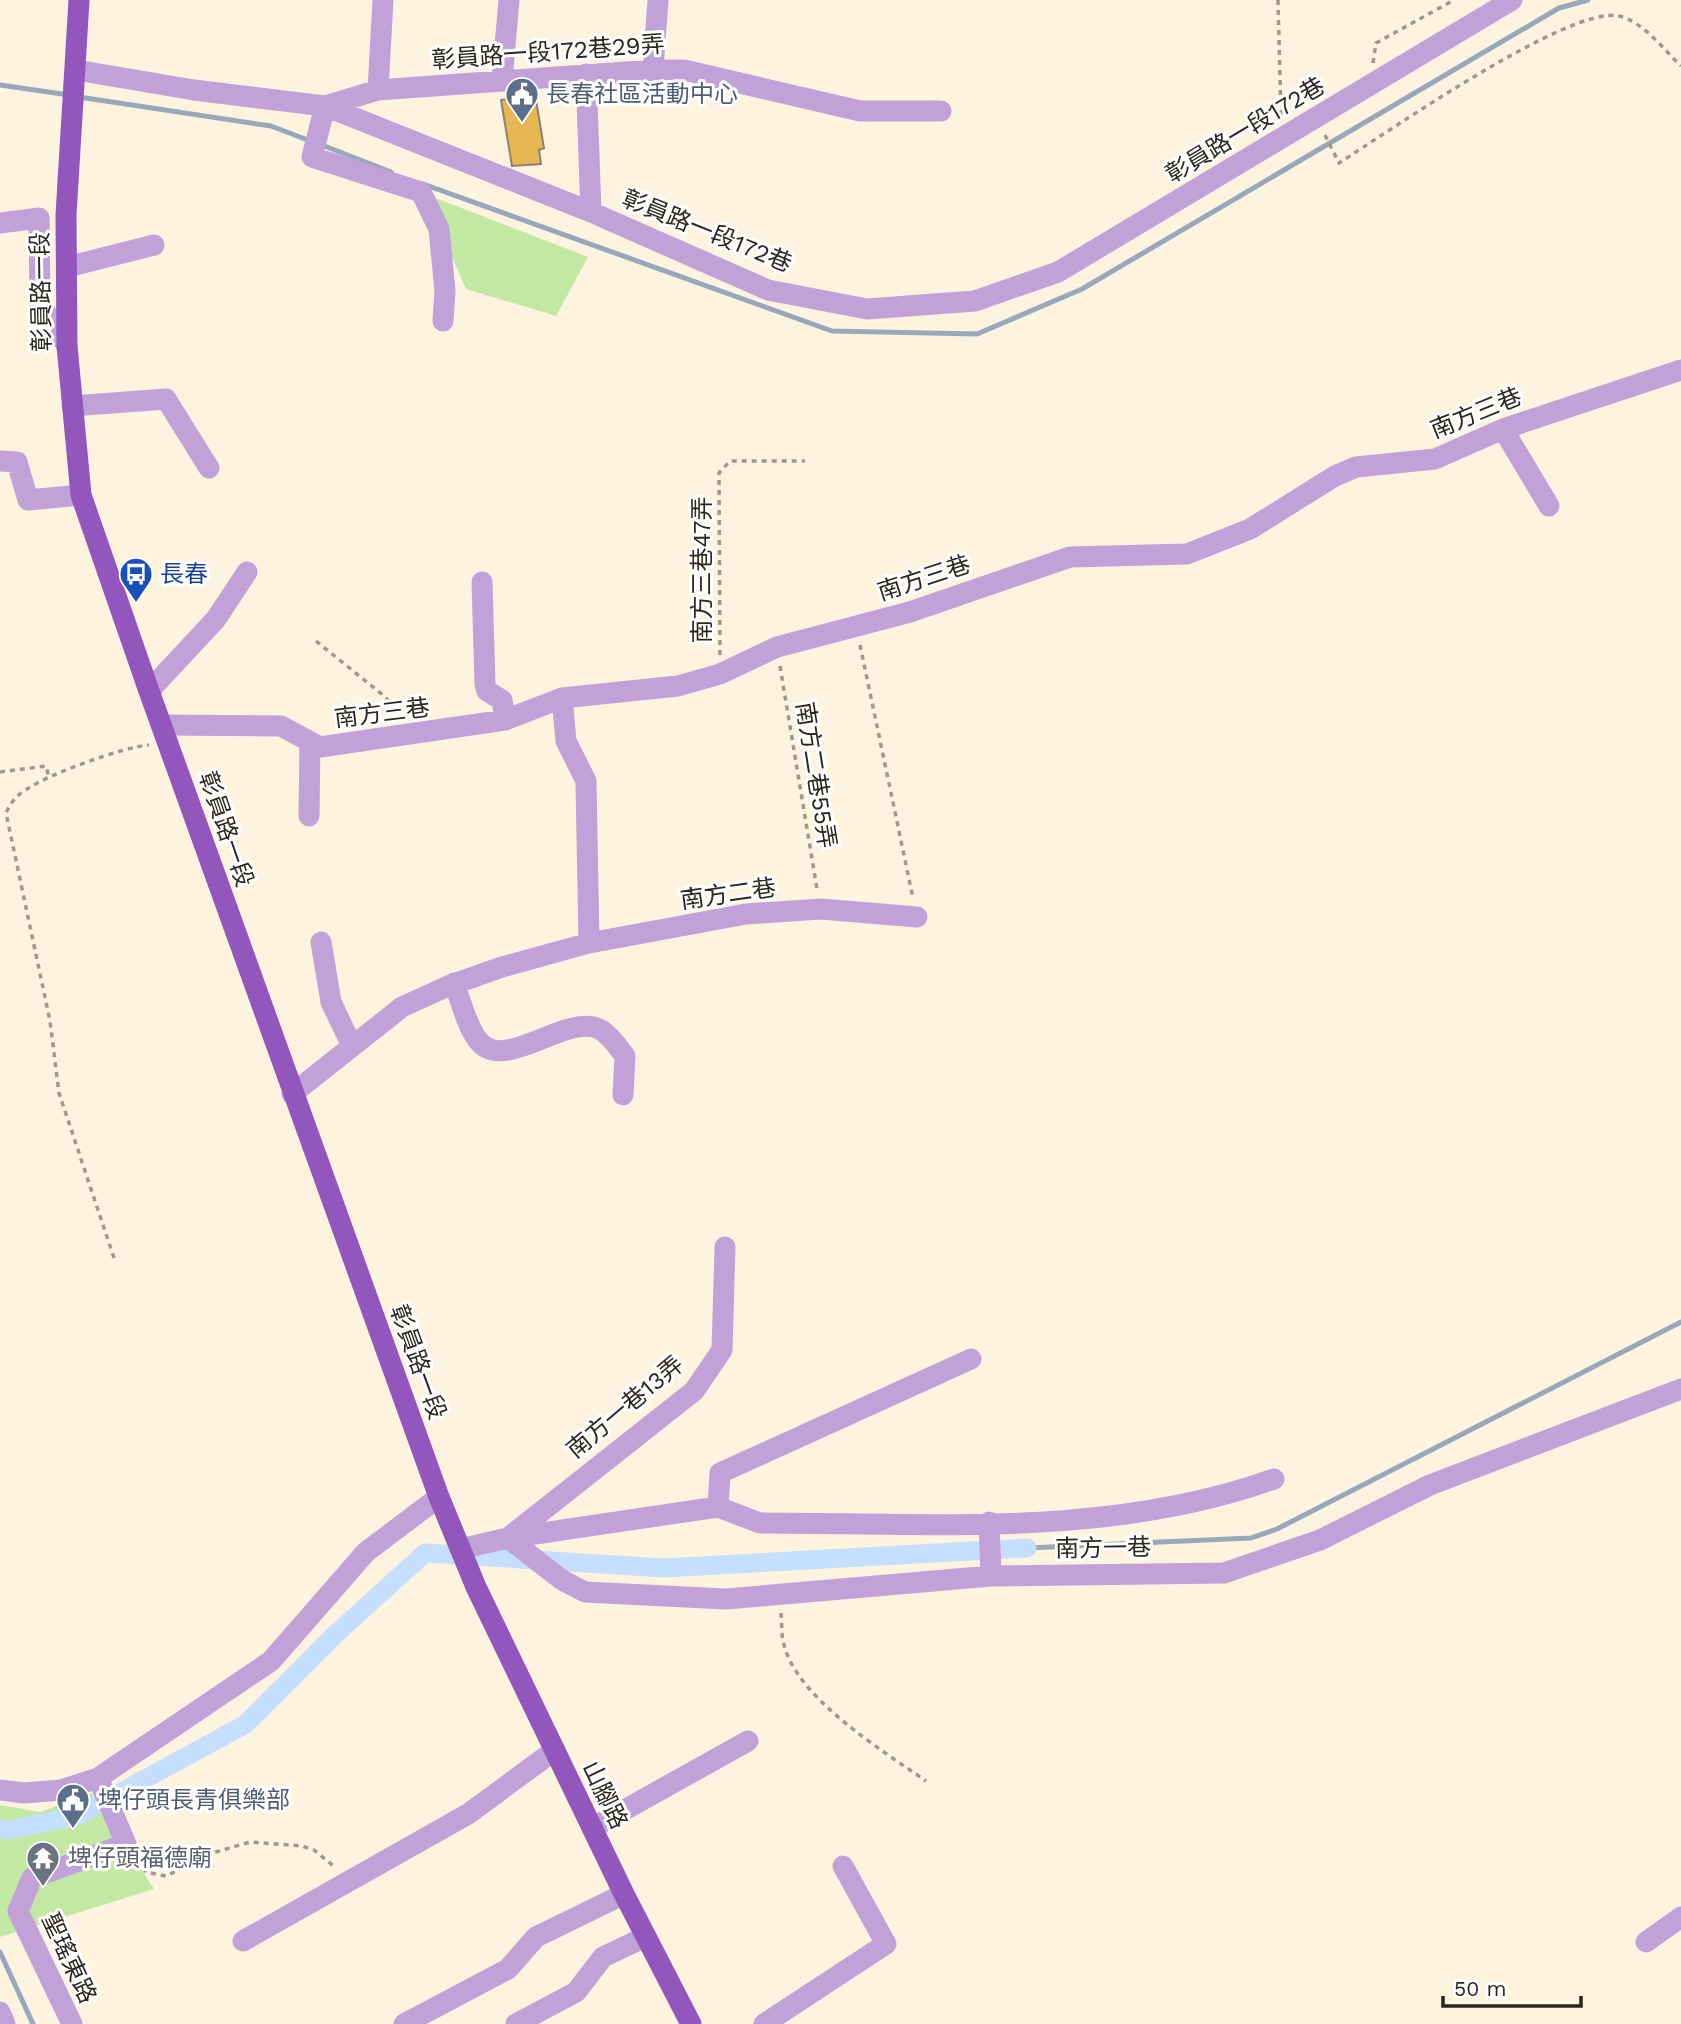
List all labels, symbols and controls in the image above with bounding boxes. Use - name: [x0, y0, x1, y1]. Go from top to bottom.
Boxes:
- street label: 彰員路一段172巷29弄: [430, 30, 666, 74]
- street label: 彰員路一段172巷: [1160, 71, 1330, 189]
- public building icon: 長春社區活動中心: [503, 75, 541, 124]
- place label: 長春社區活動中心: [546, 80, 738, 108]
- street label: 彰員路一段172巷: [618, 184, 796, 278]
- street label: 彰員路一段: [26, 232, 56, 352]
- street label: 南方三巷: [1426, 382, 1526, 444]
- street label: 南方三巷47弄: [688, 497, 716, 643]
- street label: 南方三巷: [874, 550, 974, 606]
- bus stop icon: 長春: [117, 555, 155, 604]
- place label: 長春: [160, 560, 208, 588]
- street label: 南方三巷: [333, 693, 431, 733]
- street label: 南方二巷55弄: [791, 700, 841, 850]
- street label: 彰員路一段: [193, 768, 259, 890]
- street label: 南方二巷: [679, 873, 777, 915]
- street label: 彰員路一段: [384, 1301, 452, 1423]
- street label: 南方一巷13弄: [561, 1350, 689, 1464]
- street label: 南方一巷: [1055, 1533, 1151, 1563]
- street label: 山腳路: [577, 1757, 633, 1833]
- public building icon: 埤仔頭長青俱樂部: [54, 1781, 92, 1830]
- place label: 埤仔頭長青俱樂部: [98, 1786, 290, 1814]
- temple icon: 埤仔頭福德廟: [24, 1839, 62, 1888]
- place label: 埤仔頭福德廟: [68, 1844, 212, 1872]
- street label: 聖瑤東路: [36, 1909, 102, 2007]
- scale bar: [1443, 1965, 1581, 2009]
- text: 50 m: [1454, 1976, 1506, 2001]

